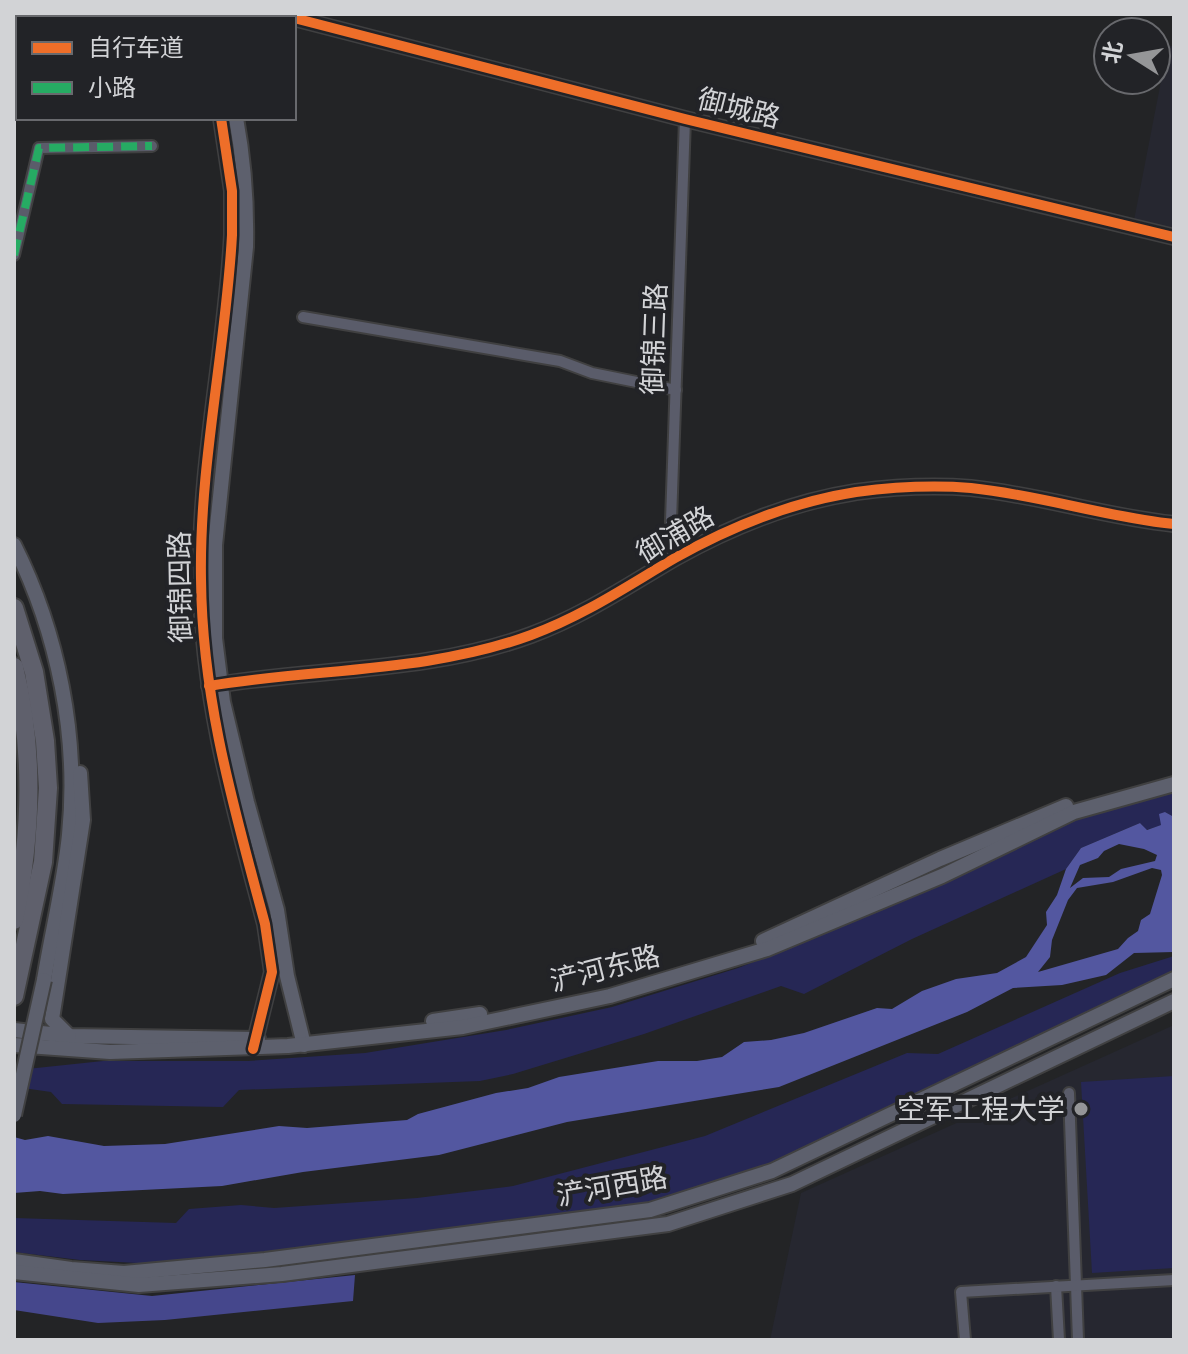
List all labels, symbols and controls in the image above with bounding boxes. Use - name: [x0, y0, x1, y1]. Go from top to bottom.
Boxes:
- legend: [16, 16, 296, 120]
- north arrow: [1092, 16, 1172, 96]
- text: 自行车道: [88, 30, 184, 63]
- text: 北: [1096, 39, 1129, 66]
- text: 小路: [88, 70, 136, 103]
- street label: 御城路: [694, 78, 785, 136]
- street label: 御锦三路: [632, 282, 674, 396]
- street label: 御浦路: [629, 496, 720, 571]
- street label: 御锦四路: [159, 531, 199, 643]
- street label: 浐河东路: [546, 935, 664, 999]
- place label: 空军工程大学: [897, 1089, 1065, 1127]
- marker: 空军工程大学: [1072, 1100, 1090, 1118]
- street label: 浐河西路: [553, 1157, 670, 1213]

